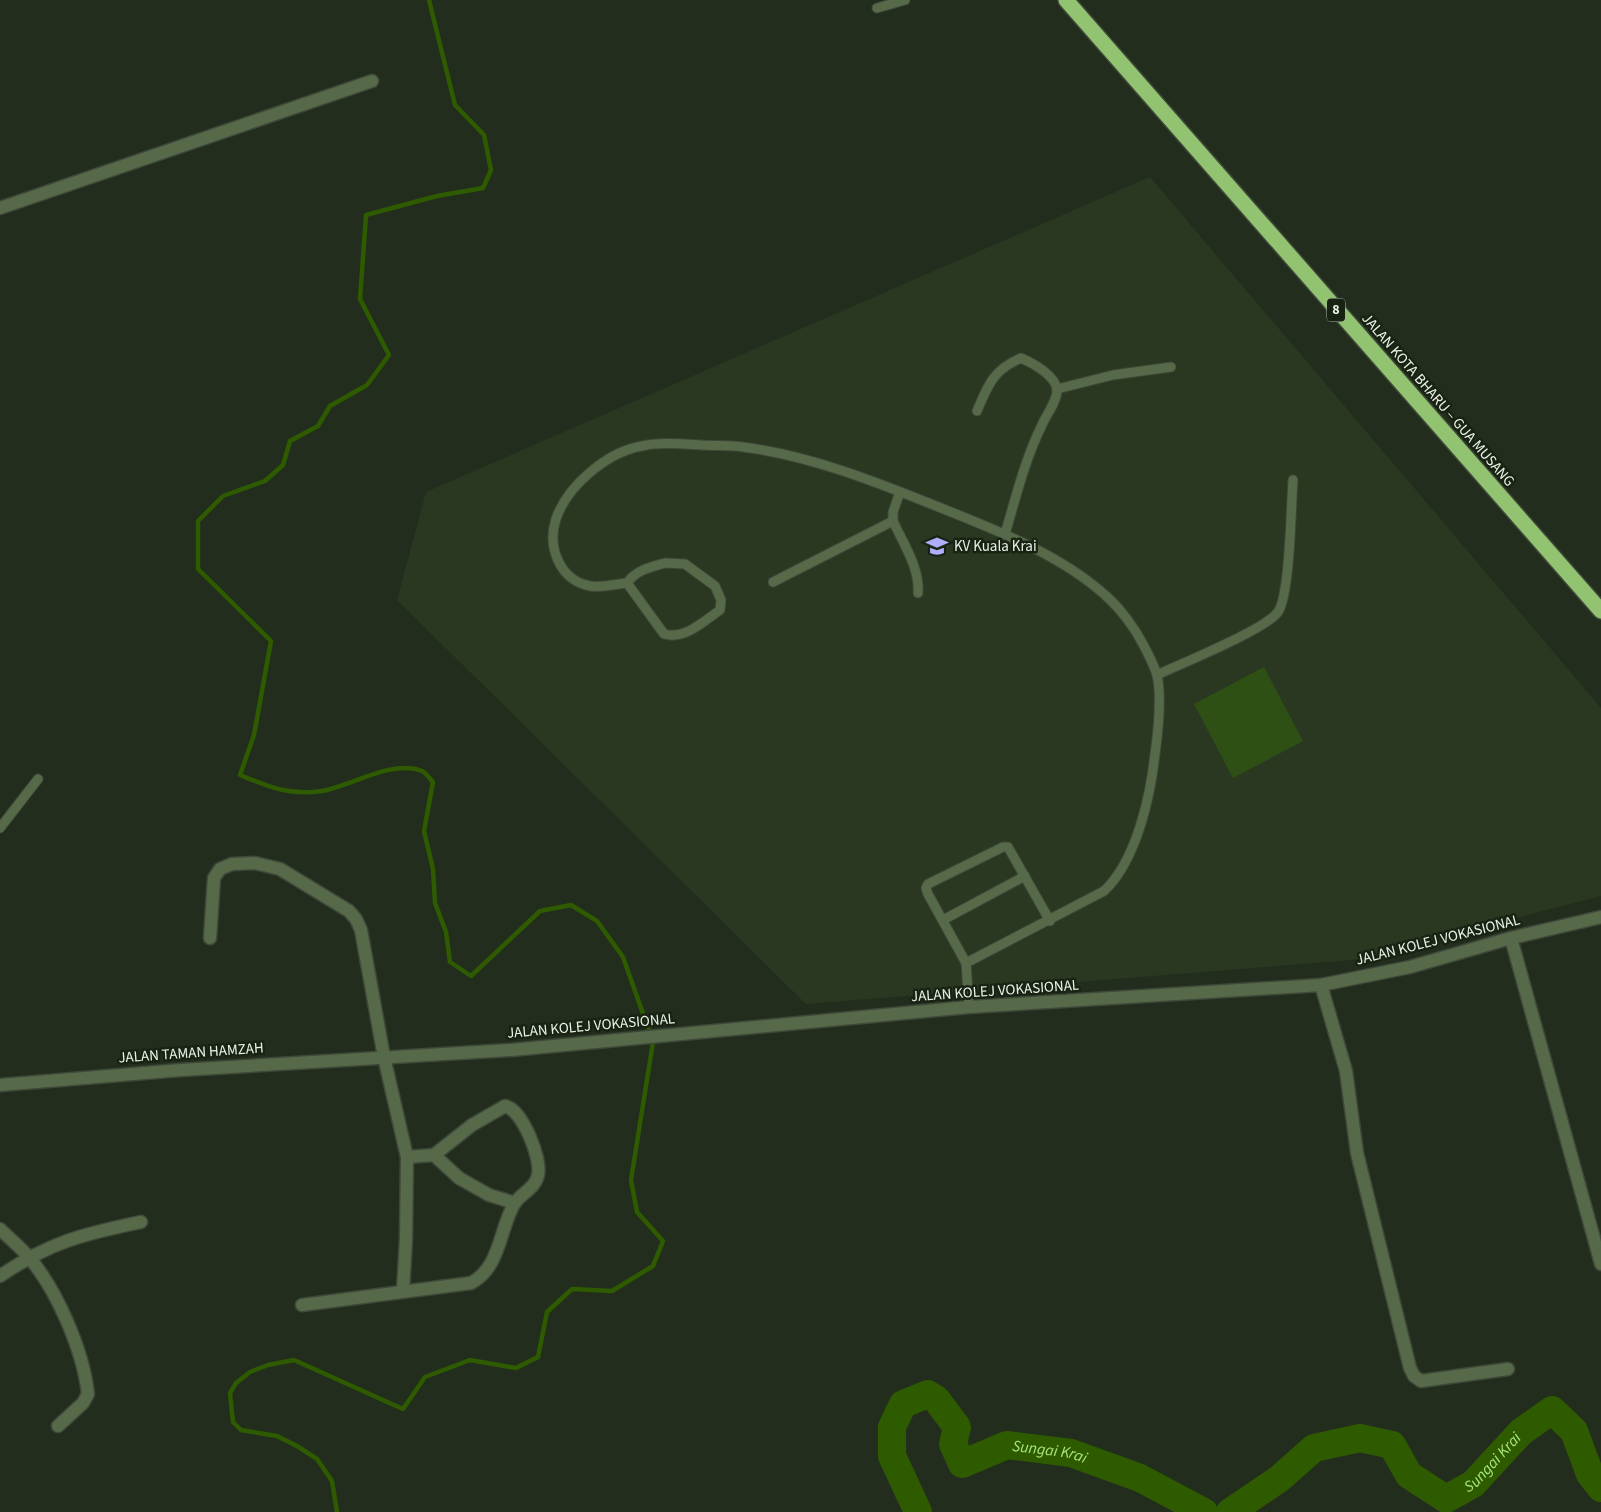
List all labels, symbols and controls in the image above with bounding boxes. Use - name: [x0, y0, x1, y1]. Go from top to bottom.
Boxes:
- road number: 8: [1327, 298, 1345, 322]
- street label: JALAN KOTA BHARU – GUA MUSANG: [1357, 309, 1519, 491]
- school or university icon: KV Kuala Krai: [924, 533, 950, 559]
- place label: KV Kuala Krai: [954, 536, 1037, 557]
- street label: JALAN KOLEJ VOKASIONAL: [1354, 909, 1522, 971]
- street label: JALAN KOLEJ VOKASIONAL: [910, 975, 1080, 1007]
- street label: JALAN KOLEJ VOKASIONAL: [506, 1008, 676, 1044]
- street label: JALAN TAMAN HAMZAH: [118, 1037, 264, 1069]
- water label: Sungai Krai: [1460, 1427, 1526, 1498]
- water label: Sungai Krai: [1011, 1435, 1090, 1469]

